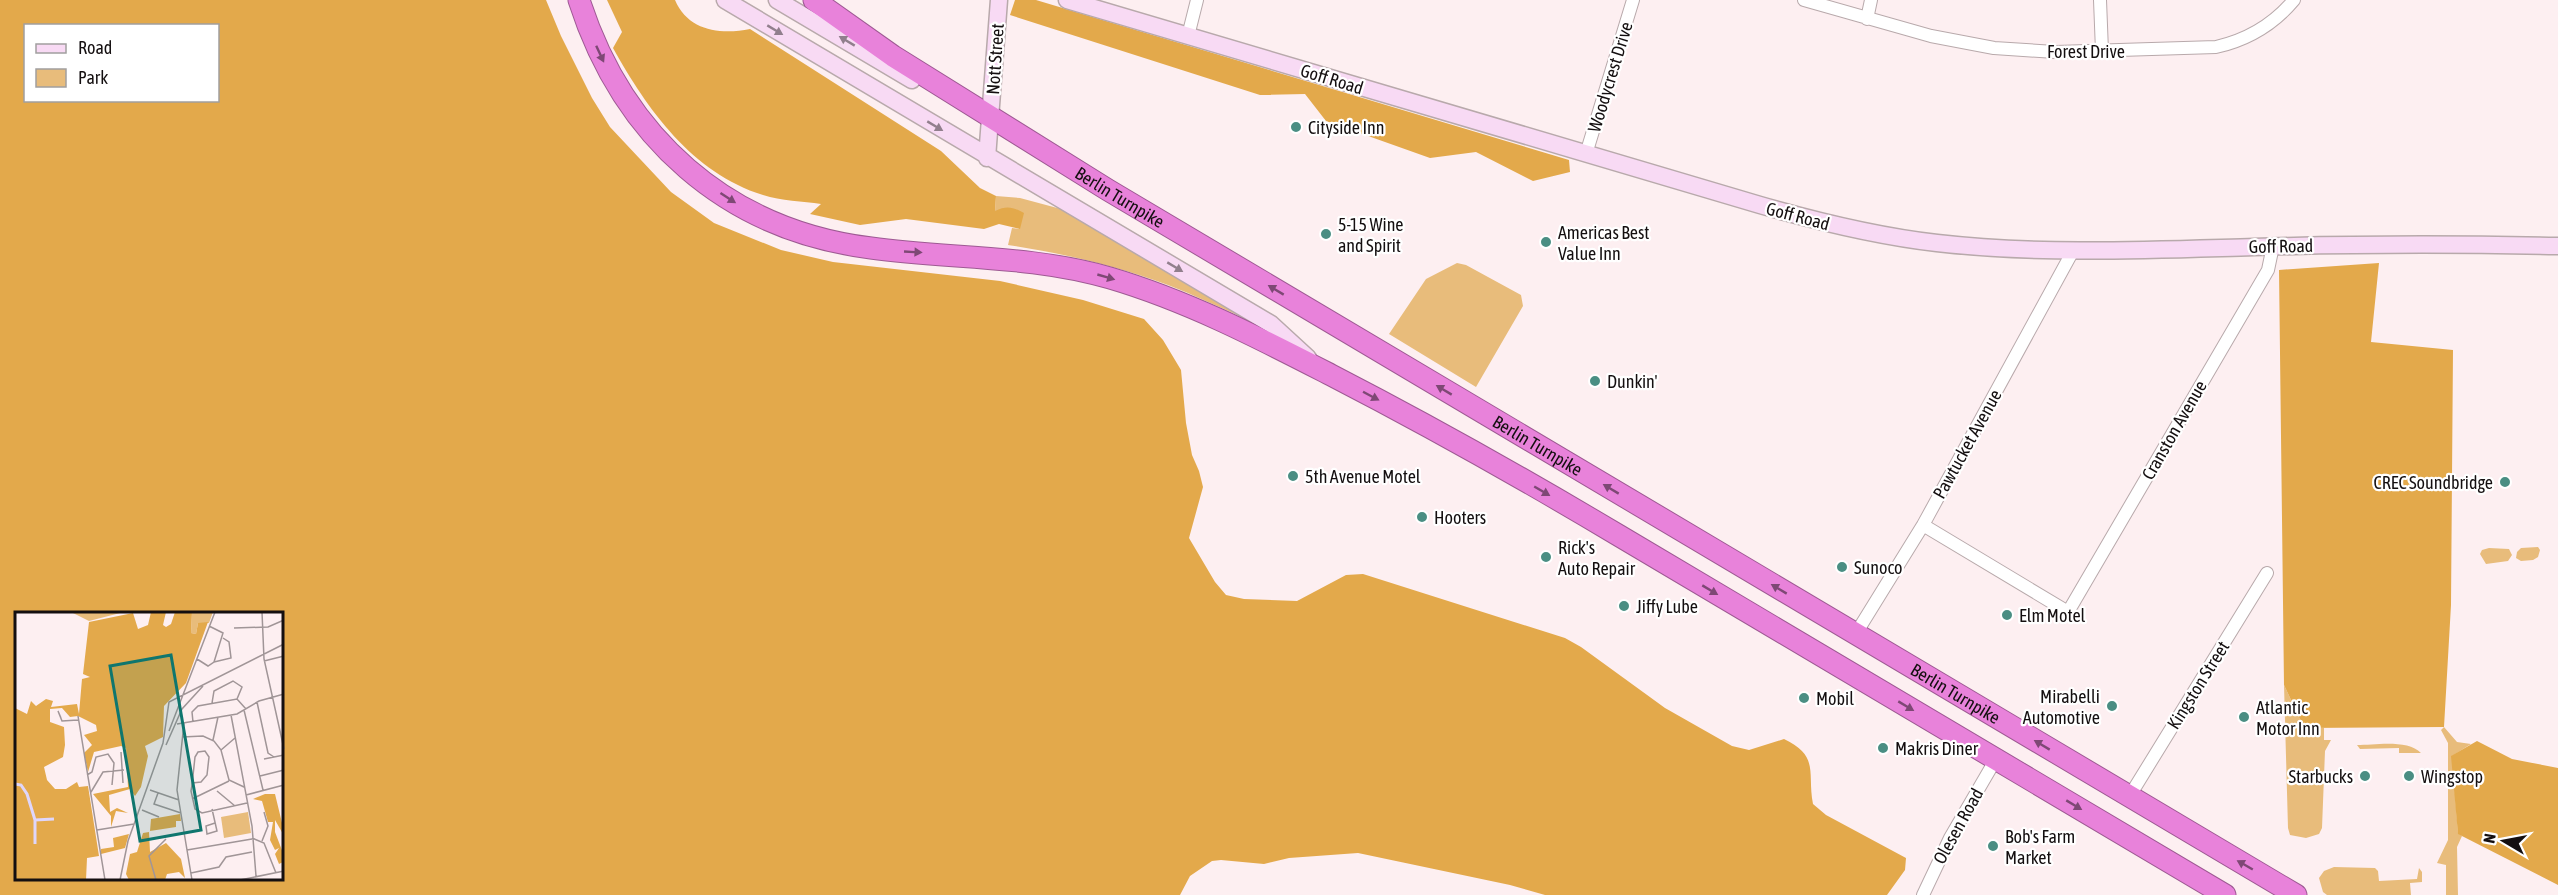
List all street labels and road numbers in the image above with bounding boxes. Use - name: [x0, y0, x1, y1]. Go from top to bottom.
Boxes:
- street label: Woodycrest Drive: [1583, 19, 1637, 135]
- street label: Nott Street: [982, 23, 1008, 95]
- street label: Forest Drive: [2047, 41, 2125, 62]
- street label: Goff Road: [1298, 60, 1366, 98]
- street label: Berlin Turnpike: [1072, 162, 1168, 232]
- street label: Goff Road: [1764, 197, 1832, 235]
- street label: Goff Road: [2249, 235, 2313, 257]
- street label: Cranston Avenue: [2137, 377, 2211, 483]
- street label: Pawtucket Avenue: [1928, 386, 2006, 502]
- street label: Berlin Turnpike: [1489, 410, 1586, 480]
- street label: Kingston Street: [2163, 637, 2233, 733]
- street label: Berlin Turnpike: [1907, 658, 2004, 728]
- street label: Olesen Road: [1929, 784, 1987, 868]

